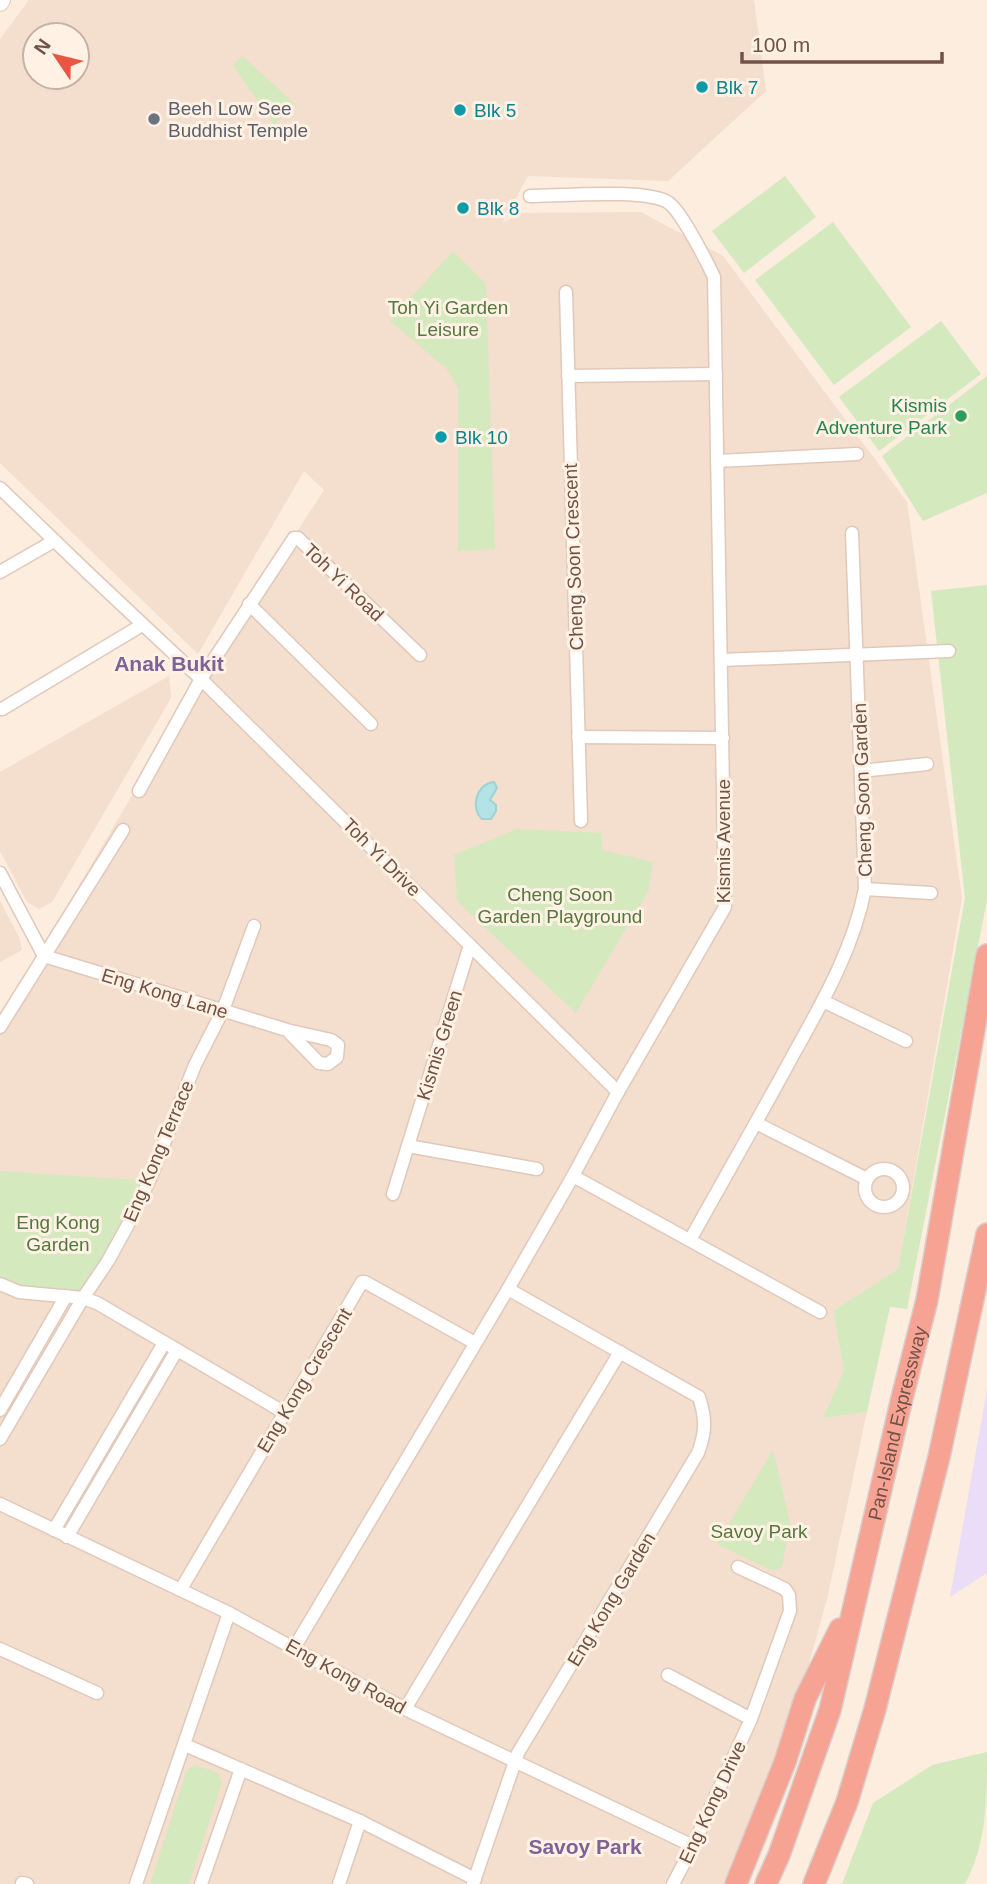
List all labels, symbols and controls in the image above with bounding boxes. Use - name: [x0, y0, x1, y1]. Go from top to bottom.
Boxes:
- north arrow: [21, 21, 91, 91]
- scale bar: [742, 21, 942, 65]
- text: 100 m: [752, 33, 810, 56]
- text: N: [30, 35, 55, 58]
- place label: Blk 7: [716, 77, 758, 98]
- marker: Blk 7: [694, 79, 710, 95]
- place label: Beeh Low See Buddhist Temple: [168, 98, 308, 141]
- place label: Blk 5: [474, 100, 516, 121]
- marker: Blk 5: [452, 102, 468, 118]
- marker: Beeh Low See Buddhist Temple: [146, 111, 162, 127]
- place label: Blk 8: [477, 198, 519, 219]
- marker: Blk 8: [455, 200, 471, 216]
- park label: Toh Yi Garden Leisure: [388, 297, 508, 340]
- place label: Kismis Adventure Park: [816, 395, 947, 438]
- marker: Kismis Adventure Park: [953, 408, 969, 424]
- place label: Blk 10: [455, 427, 508, 448]
- marker: Blk 10: [433, 429, 449, 445]
- street label: Cheng Soon Crescent: [560, 462, 587, 651]
- street label: Toh Yi Road: [300, 539, 388, 626]
- district label: Anak Bukit: [114, 652, 224, 675]
- street label: Cheng Soon Garden: [849, 703, 876, 877]
- street label: Kismis Avenue: [713, 779, 734, 903]
- street label: Toh Yi Drive: [338, 814, 425, 901]
- park label: Cheng Soon Garden Playground: [478, 884, 642, 927]
- street label: Eng Kong Lane: [99, 964, 231, 1023]
- street label: Kismis Green: [413, 988, 466, 1103]
- street label: Eng Kong Terrace: [119, 1077, 198, 1225]
- park label: Eng Kong Garden: [16, 1212, 100, 1255]
- street label: Eng Kong Crescent: [253, 1304, 356, 1456]
- street label: Pan-Island Expressway: [864, 1324, 931, 1522]
- park label: Savoy Park: [710, 1521, 808, 1542]
- street label: Eng Kong Garden: [563, 1529, 660, 1670]
- street label: Eng Kong Road: [282, 1635, 410, 1718]
- street label: Eng Kong Drive: [675, 1737, 750, 1867]
- district label: Savoy Park: [528, 1835, 642, 1858]

